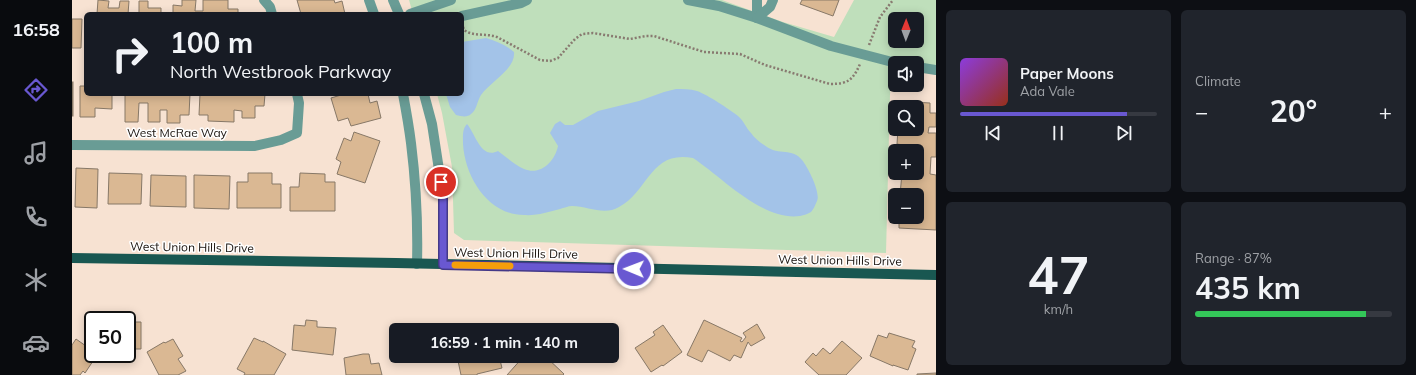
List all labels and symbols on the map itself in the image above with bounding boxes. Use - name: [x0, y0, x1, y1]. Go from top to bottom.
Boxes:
- north arrow: [888, 12, 924, 48]
- street label: West McRae Way: [127, 125, 228, 140]
- pin: [424, 165, 458, 199]
- street label: West Union Hills Drive: [130, 238, 254, 256]
- street label: West Union Hills Drive: [454, 244, 578, 262]
- position arrow: [613, 248, 655, 290]
- street label: West Union Hills Drive: [778, 251, 902, 269]
- speed limit sign: 50: [84, 311, 136, 363]

